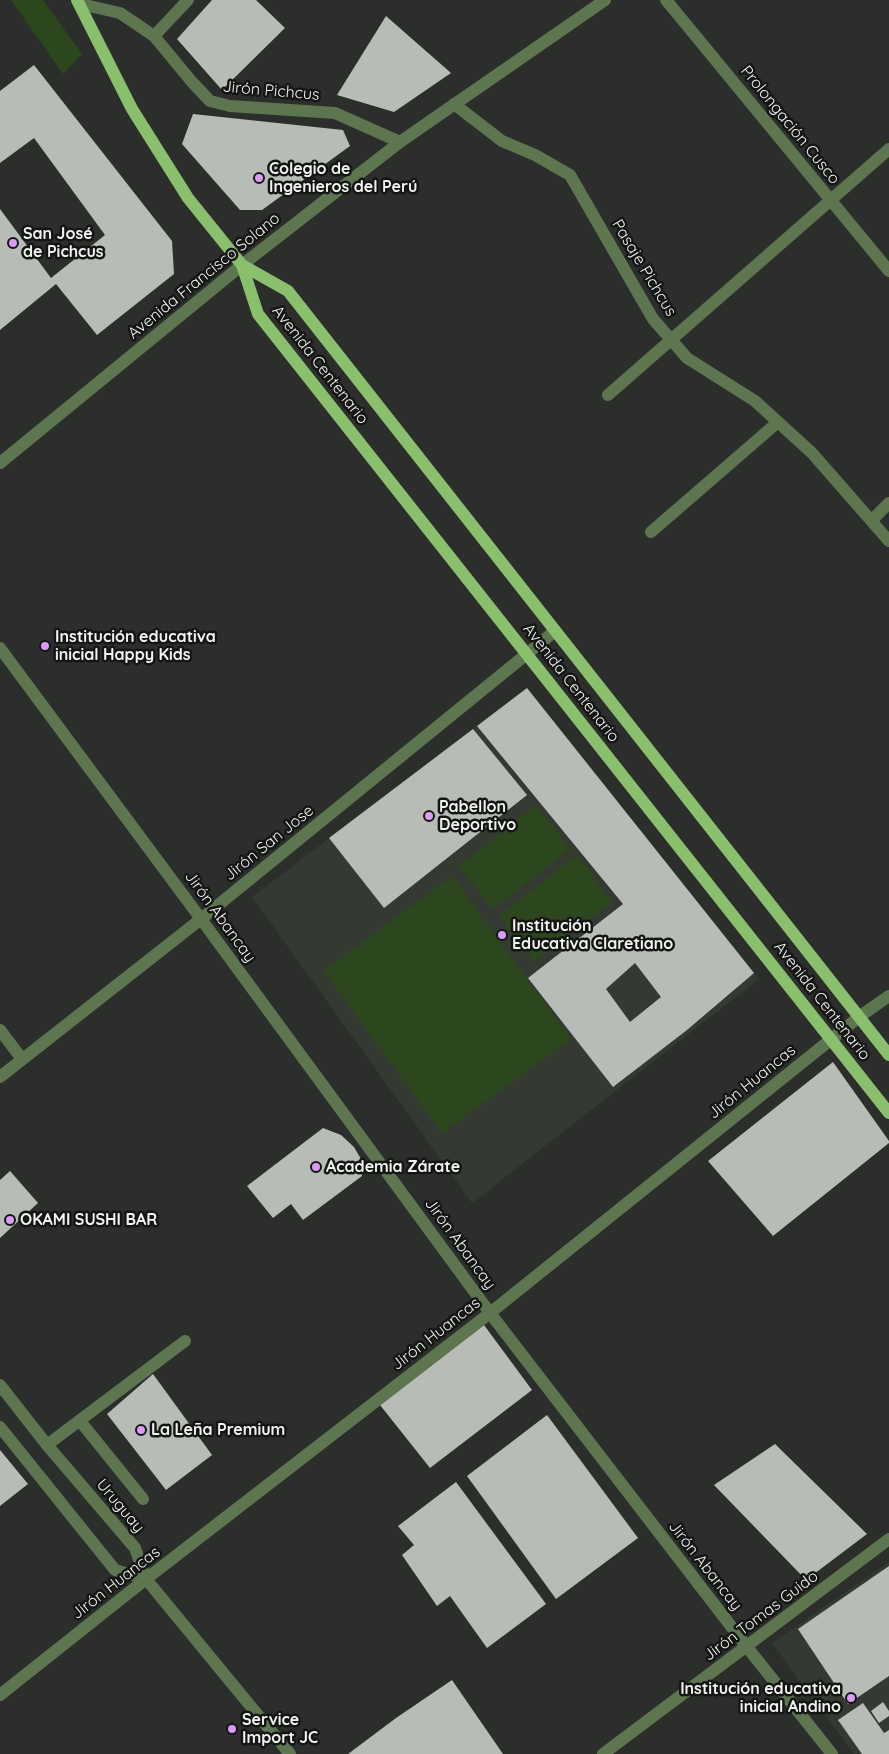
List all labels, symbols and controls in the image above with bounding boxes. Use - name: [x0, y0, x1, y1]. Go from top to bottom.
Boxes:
- street label: Prolongación Cusco: [736, 62, 844, 188]
- street label: Jirón Pichcus: [222, 77, 320, 105]
- place label: Colegio de Ingenieros del Perú: [269, 159, 417, 197]
- marker: Colegio de Ingenieros del Perú: [253, 172, 265, 184]
- street label: Avenida Francisco Solano: [124, 209, 284, 343]
- street label: Pasaje Pichcus: [608, 216, 680, 320]
- place label: San José de Pichcus: [23, 224, 104, 262]
- marker: San José de Pichcus: [7, 237, 19, 249]
- street label: Avenida Centenario: [268, 302, 372, 428]
- street label: Avenida Centenario: [519, 620, 623, 746]
- place label: Institución educativa inicial Happy Kids: [55, 627, 216, 665]
- marker: Institución educativa inicial Happy Kids: [39, 640, 51, 652]
- place label: Pabellon Deportivo: [439, 797, 516, 835]
- street label: Jirón San Jose: [220, 801, 318, 885]
- marker: Pabellon Deportivo: [423, 810, 435, 822]
- street label: Jirón Abancay: [180, 868, 260, 966]
- place label: Institución Educativa Claretiano: [512, 916, 673, 954]
- marker: Institución Educativa Claretiano: [496, 929, 508, 941]
- street label: Avenida Centenario: [770, 938, 874, 1064]
- street label: Jirón Huancas: [704, 1041, 800, 1123]
- place label: Academia Zárate: [326, 1157, 460, 1177]
- marker: Academia Zárate: [310, 1161, 322, 1173]
- street label: Jirón Abancay: [420, 1195, 500, 1293]
- place label: OKAMI SUSHI BAR: [20, 1210, 157, 1230]
- marker: OKAMI SUSHI BAR: [4, 1214, 16, 1226]
- street label: Jirón Huancas: [388, 1293, 484, 1375]
- place label: La Leña Premium: [151, 1420, 285, 1440]
- marker: La Leña Premium: [135, 1424, 147, 1436]
- street label: Uruguay: [92, 1475, 148, 1537]
- street label: Jirón Abancay: [664, 1518, 746, 1614]
- street label: Jirón Huancas: [68, 1542, 164, 1624]
- street label: Jirón Tomas Guido: [700, 1567, 822, 1665]
- place label: Institución educativa inicial Andino: [680, 1679, 841, 1717]
- marker: Institución educativa inicial Andino: [845, 1692, 857, 1704]
- place label: Service Import JC: [242, 1710, 318, 1748]
- marker: Service Import JC: [226, 1723, 238, 1735]

